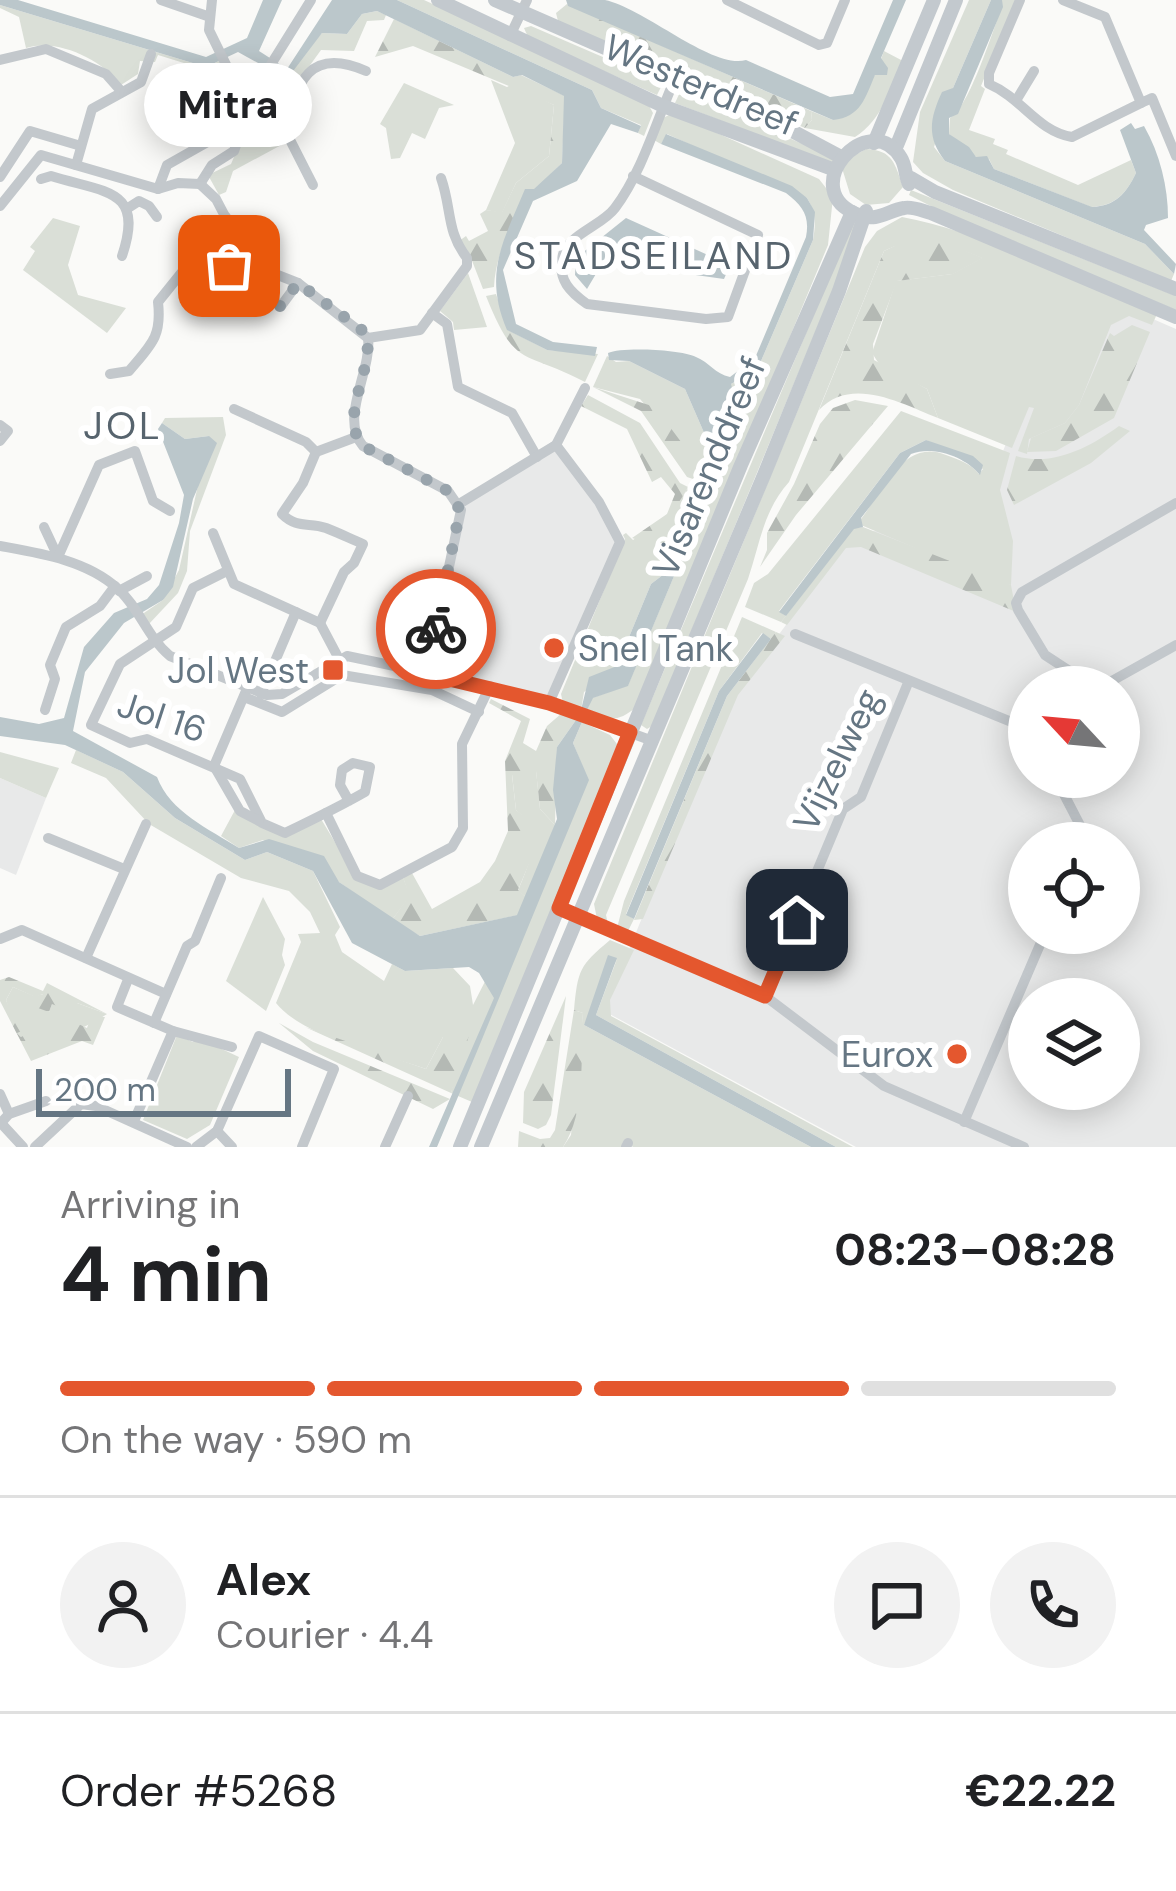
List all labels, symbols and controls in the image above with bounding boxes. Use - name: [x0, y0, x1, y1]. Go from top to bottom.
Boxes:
- street label: Westerdreef: [597, 23, 805, 147]
- callout: Mitra: [145, 62, 313, 146]
- text: Mitra: [178, 79, 278, 130]
- pin: [178, 215, 280, 317]
- district label: STADSEILAND: [514, 230, 794, 281]
- icon: bag: [196, 233, 262, 299]
- street label: Visarenddreef: [641, 350, 777, 584]
- district label: JOL: [83, 400, 163, 451]
- courier: [376, 569, 496, 689]
- icon: bike: [403, 596, 469, 662]
- place label: Snel Tank: [578, 625, 734, 672]
- marker: Snel Tank: [541, 635, 567, 661]
- place label: Jol West: [167, 647, 309, 694]
- marker: Jol West: [320, 657, 346, 683]
- north arrow: [1008, 666, 1140, 798]
- map controls: [1008, 666, 1140, 1110]
- street label: Jol 16: [112, 681, 212, 753]
- street label: Vijzelweg: [782, 681, 892, 839]
- button: locate: [1008, 822, 1140, 954]
- pin: [746, 869, 848, 971]
- icon: home: [764, 887, 830, 953]
- button: layers: [1008, 978, 1140, 1110]
- place label: Eurox: [841, 1031, 933, 1078]
- marker: Eurox: [944, 1041, 970, 1067]
- scale bar: [36, 1063, 291, 1116]
- text: 200 m: [54, 1068, 156, 1111]
- text: Arriving in: [60, 1179, 240, 1230]
- text: 08:23–08:28: [834, 1220, 1116, 1279]
- text: 4 min: [60, 1224, 272, 1325]
- text: On the way · 590 m: [60, 1414, 412, 1465]
- button: person: [60, 1542, 186, 1668]
- button: chat: [834, 1542, 960, 1668]
- button: phone: [990, 1542, 1116, 1668]
- text: Alex: [216, 1550, 311, 1609]
- text: Courier · 4.4: [216, 1609, 433, 1660]
- text: Order #5268: [60, 1761, 337, 1820]
- text: €22.22: [965, 1761, 1116, 1820]

